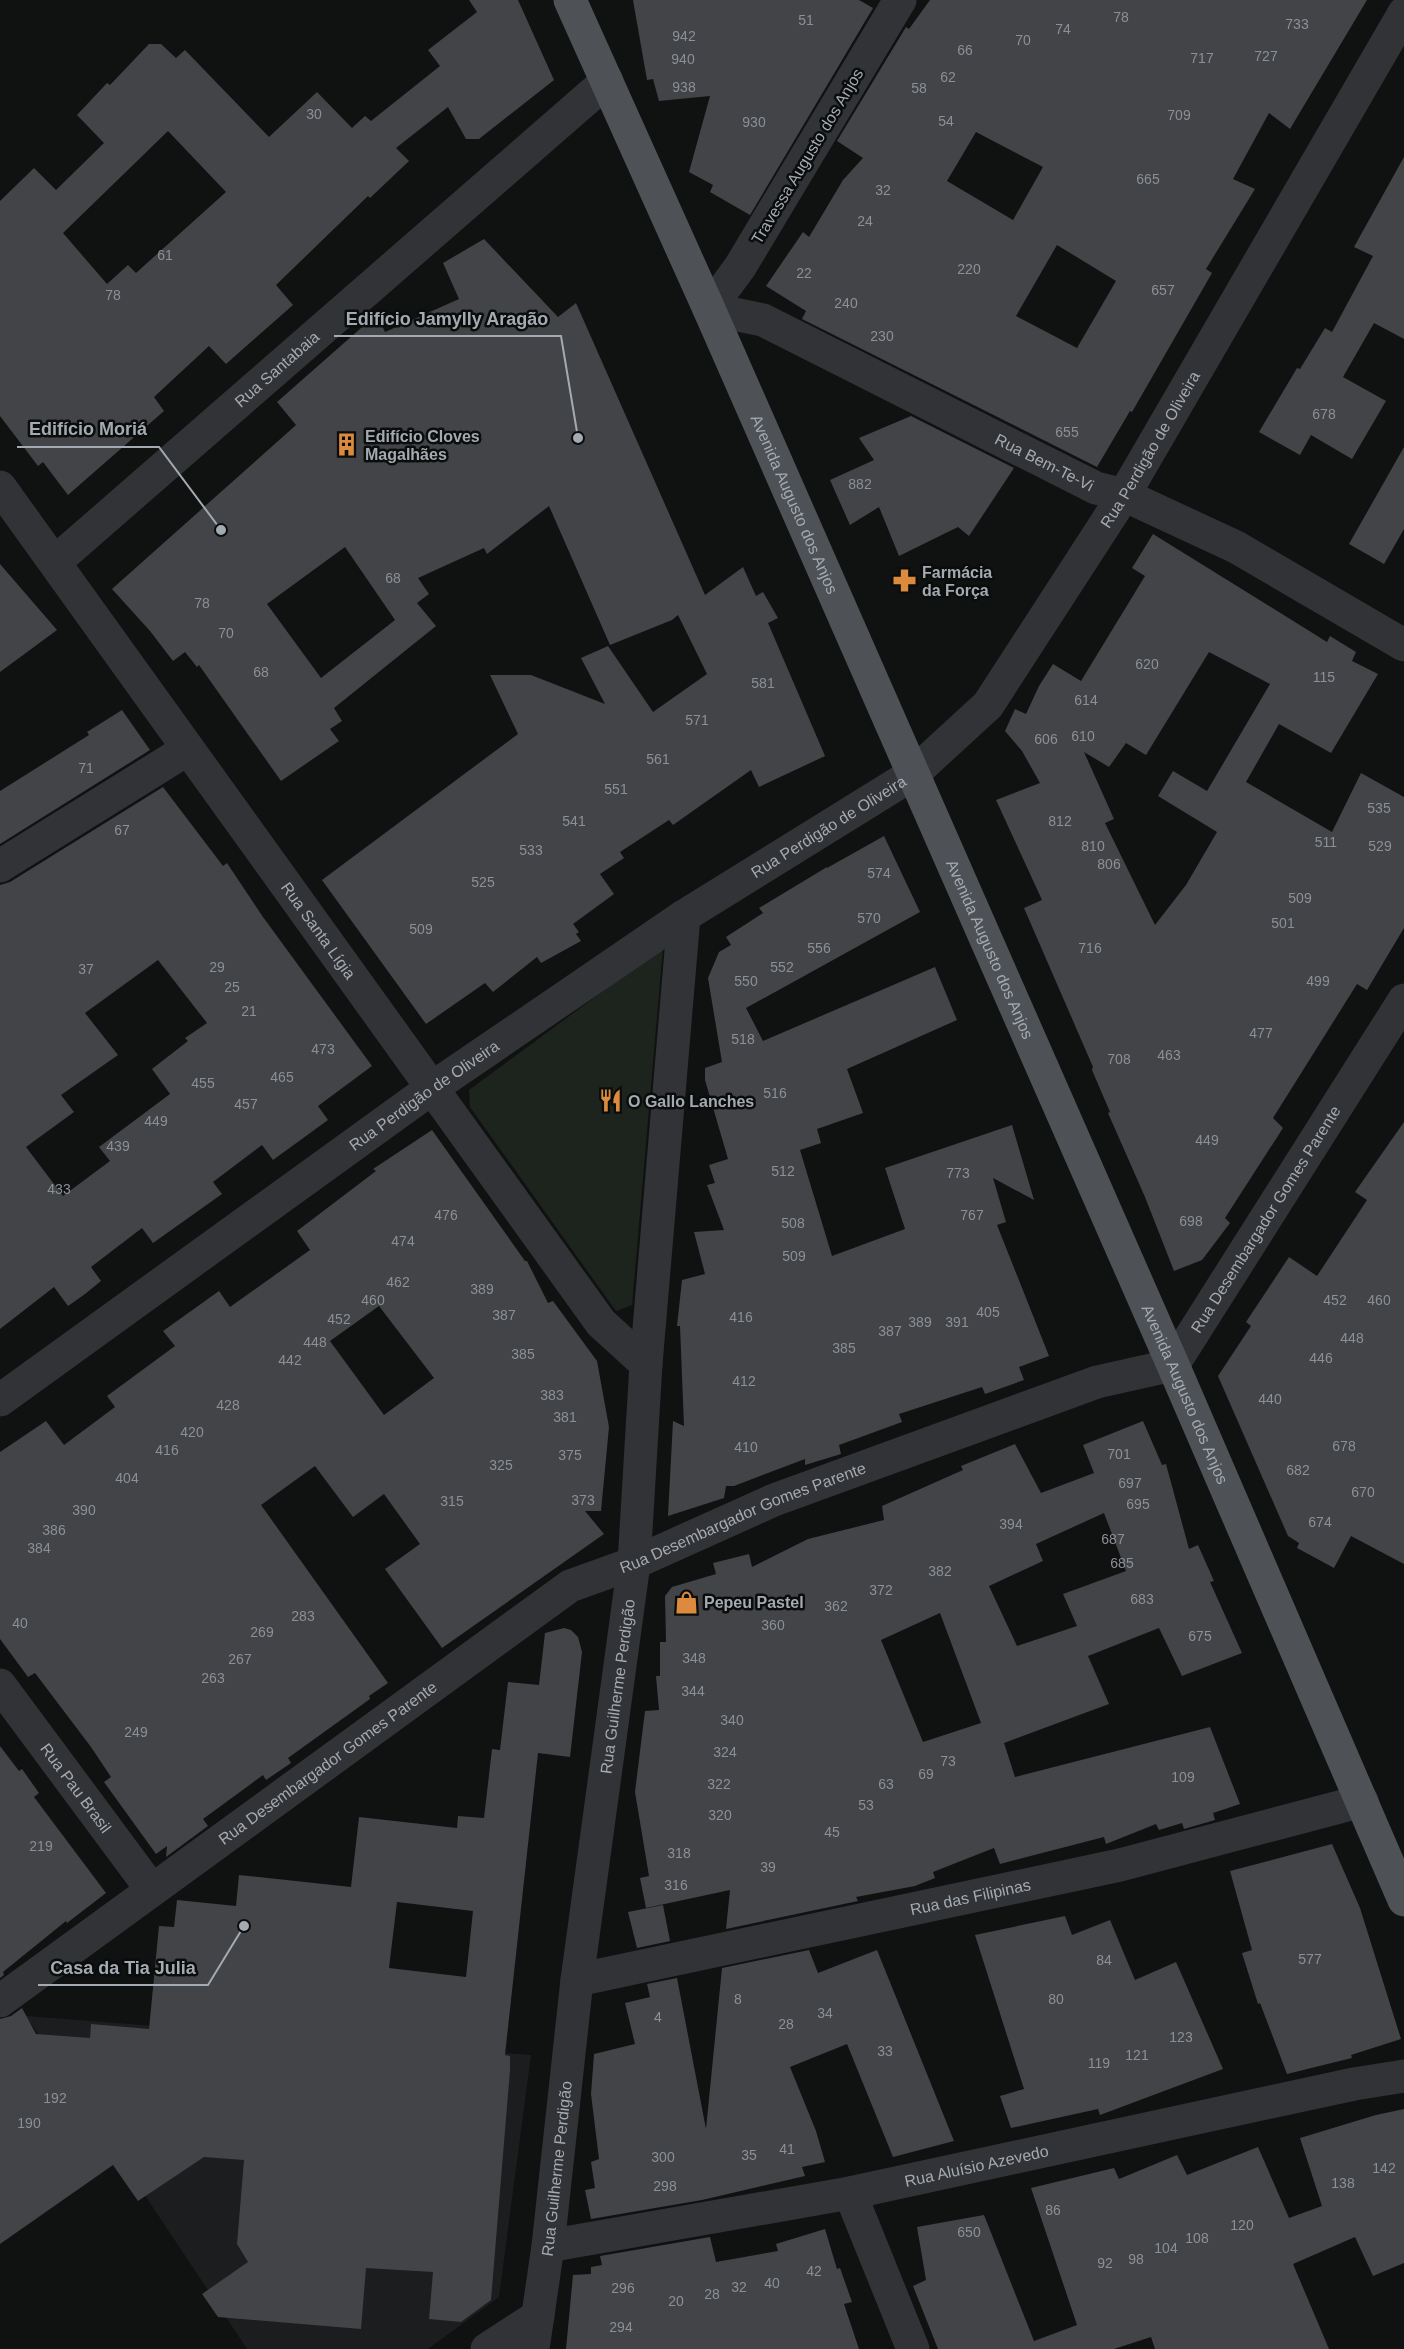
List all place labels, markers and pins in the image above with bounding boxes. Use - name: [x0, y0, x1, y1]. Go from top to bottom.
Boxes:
- callout: Edifício Jamylly Aragão: [334, 300, 561, 336]
- callout: Edifício Moriá: [17, 411, 159, 447]
- place label: Edifício Cloves Magalhães: [365, 428, 480, 463]
- building icon: Edifício Cloves Magalhães: [334, 432, 360, 458]
- place label: Farmácia da Força: [922, 564, 992, 599]
- pharmacy icon: Farmácia da Força: [891, 568, 917, 594]
- restaurant icon: O Gallo Lanches: [597, 1088, 623, 1114]
- place label: O Gallo Lanches: [628, 1093, 754, 1110]
- shop icon: Pepeu Pastel: [673, 1589, 699, 1615]
- place label: Pepeu Pastel: [704, 1594, 804, 1611]
- callout: Casa da Tia Julia: [38, 1949, 208, 1985]

